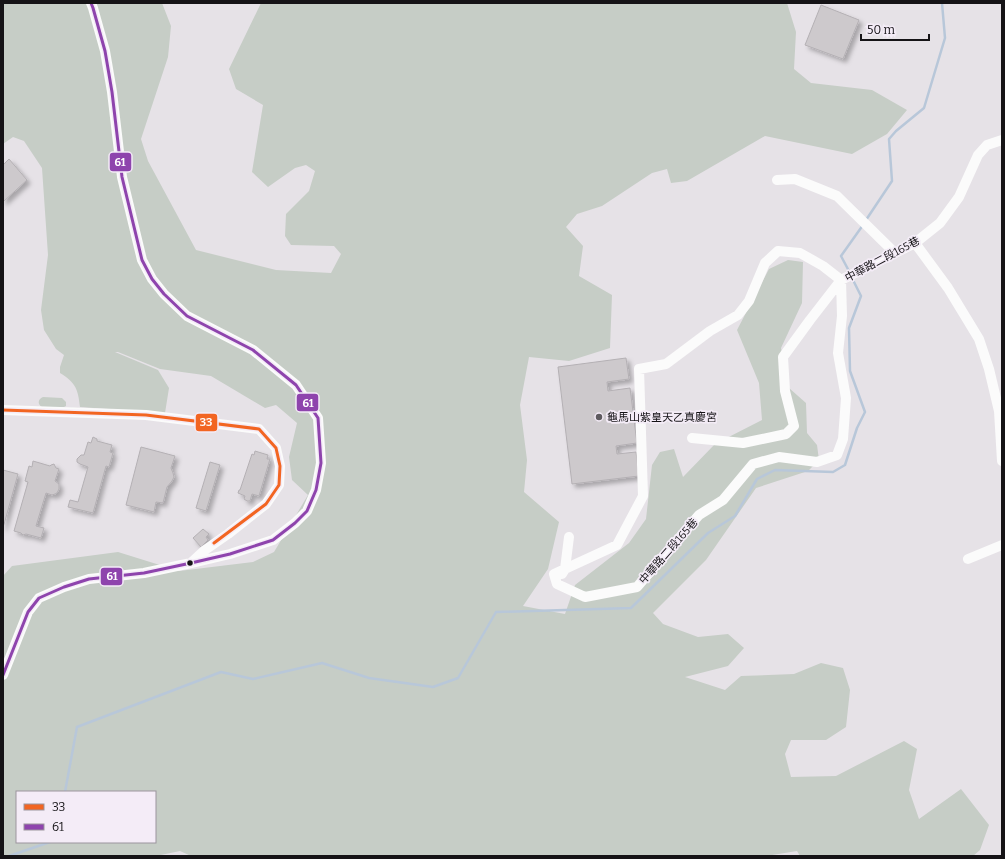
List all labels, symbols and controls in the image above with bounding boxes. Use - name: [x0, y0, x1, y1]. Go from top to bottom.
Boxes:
- scale bar: [861, 16, 929, 42]
- text: 50 m: [867, 23, 896, 37]
- line badge: 61: [109, 152, 132, 172]
- text: 61: [114, 156, 126, 169]
- street label: 中華路二段165巷: [843, 234, 922, 285]
- line badge: 61: [296, 393, 319, 412]
- text: 61: [302, 397, 314, 410]
- place label: 龜馬山紫皇天乙真慶宮: [607, 411, 717, 424]
- marker: 龜馬山紫皇天乙真慶宮: [594, 412, 604, 422]
- line badge: 33: [195, 413, 218, 432]
- text: 33: [200, 416, 212, 429]
- street label: 中華路二段165巷: [636, 516, 700, 587]
- unlabelled marker: [185, 558, 195, 568]
- line badge: 61: [100, 567, 123, 586]
- text: 61: [106, 570, 118, 583]
- legend: [16, 791, 156, 843]
- text: 33: [52, 800, 66, 814]
- text: 61: [52, 820, 64, 834]

